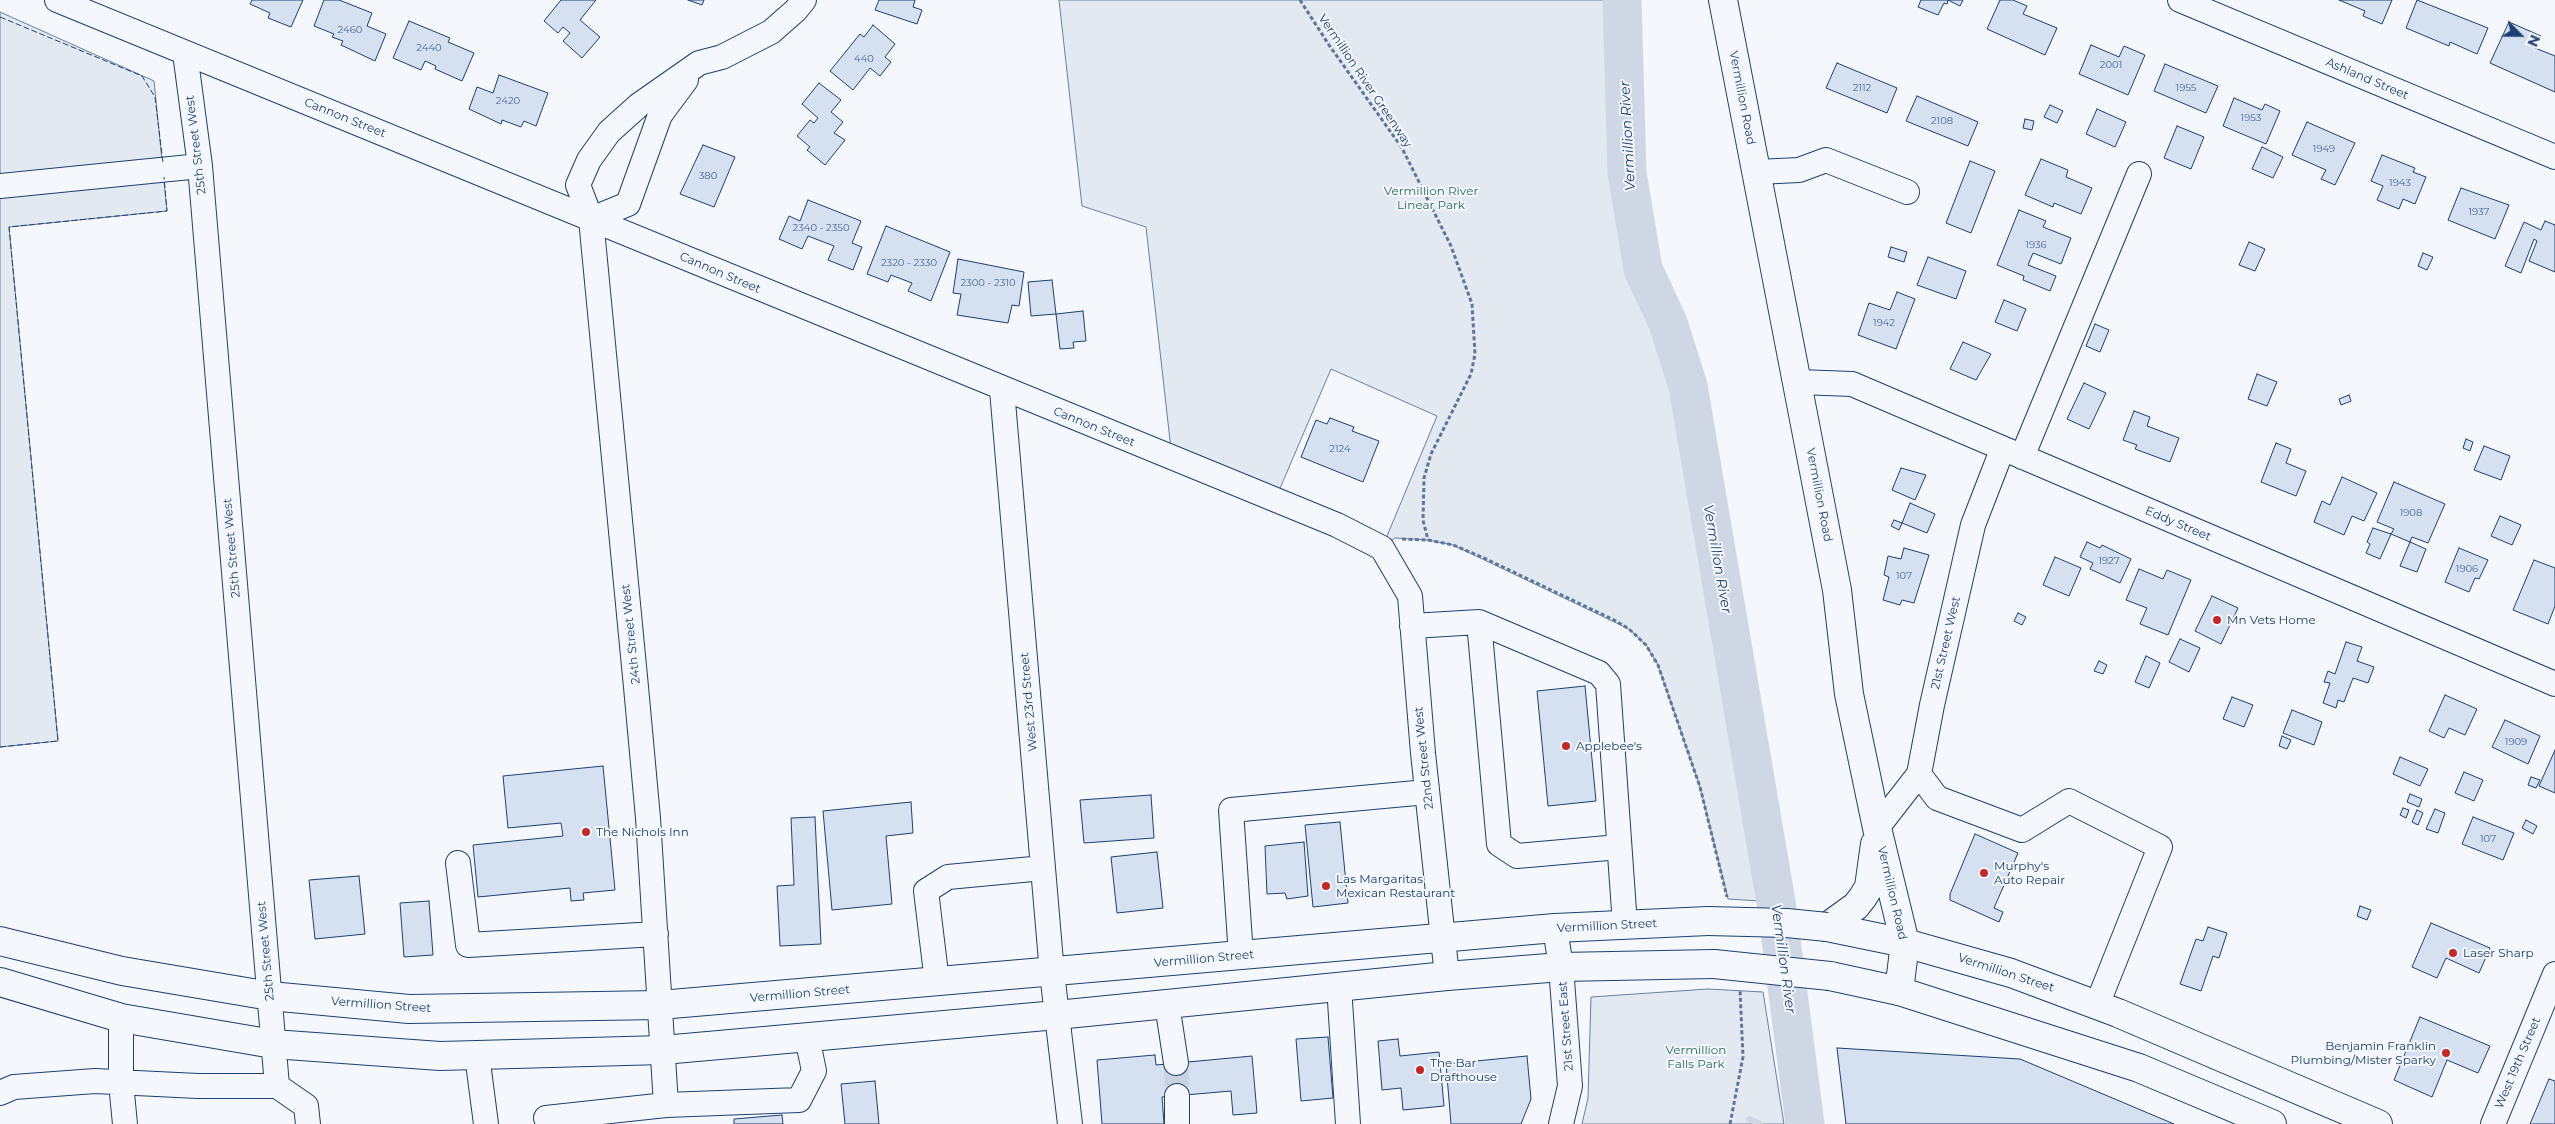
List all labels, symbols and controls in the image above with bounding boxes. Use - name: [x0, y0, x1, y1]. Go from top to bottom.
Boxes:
- north arrow: [2495, 10, 2545, 60]
- street label: Vermillion River Greenway: [1315, 12, 1415, 150]
- house number: 2460: [338, 24, 362, 36]
- text: N: [2523, 32, 2544, 50]
- house number: 2440: [416, 42, 442, 54]
- street label: Vermillion Road: [1726, 50, 1758, 146]
- house number: 440: [854, 53, 874, 65]
- street label: Ashland Street: [2323, 55, 2411, 103]
- house number: 2001: [2100, 59, 2122, 71]
- water label: Vermillion River: [1617, 81, 1639, 191]
- house number: 2112: [1853, 82, 1871, 94]
- house number: 1955: [2176, 82, 2196, 94]
- street label: 25th Street West: [183, 95, 209, 195]
- street label: Cannon Street: [302, 95, 388, 141]
- house number: 2420: [496, 95, 520, 107]
- house number: 1953: [2241, 112, 2261, 124]
- house number: 2108: [1931, 115, 1953, 127]
- house number: 1949: [2313, 143, 2335, 155]
- house number: 380: [699, 170, 717, 182]
- house number: 1943: [2389, 177, 2411, 189]
- park label: Vermillion River Linear Park: [1384, 184, 1478, 212]
- house number: 1937: [2468, 206, 2490, 218]
- house number: 2340 - 2350: [792, 222, 850, 234]
- house number: 1936: [2025, 239, 2047, 251]
- street label: Cannon Street: [677, 249, 763, 297]
- house number: 2320 - 2330: [881, 257, 937, 269]
- house number: 2300 - 2310: [960, 277, 1016, 289]
- house number: 1942: [1873, 317, 1895, 329]
- street label: Cannon Street: [1051, 404, 1137, 450]
- house number: 2124: [1329, 443, 1351, 455]
- street label: Vermillion Road: [1803, 447, 1835, 543]
- street label: 25th Street West: [220, 498, 244, 598]
- water label: Vermillion River: [1699, 503, 1735, 615]
- street label: Eddy Street: [2143, 504, 2213, 544]
- house number: 1908: [2400, 507, 2422, 519]
- house number: 1927: [2098, 555, 2120, 567]
- house number: 1906: [2456, 563, 2478, 575]
- house number: 107: [1896, 570, 1912, 582]
- street label: 24th Street West: [619, 583, 643, 685]
- street label: 21st Street West: [1928, 595, 1964, 691]
- place label: Mn Vets Home: [2227, 613, 2316, 627]
- marker: Mn Vets Home: [2211, 614, 2223, 626]
- street label: West 23rd Street: [1017, 652, 1041, 752]
- street label: 22nd Street West: [1411, 706, 1437, 810]
- house number: 1909: [2505, 736, 2527, 748]
- place label: Applebee's: [1576, 739, 1642, 753]
- marker: Applebee's: [1560, 740, 1572, 752]
- place label: The Nichols Inn: [596, 825, 689, 839]
- marker: The Nichols Inn: [580, 826, 592, 838]
- house number: 107: [2480, 833, 2496, 845]
- street label: Vermillion Road: [1874, 845, 1910, 941]
- place label: Murphy's Auto Repair: [1994, 859, 2065, 887]
- marker: Murphy's Auto Repair: [1978, 867, 1990, 879]
- place label: Las Margaritas Mexican Restaurant: [1336, 872, 1455, 900]
- marker: Las Margaritas Mexican Restaurant: [1320, 880, 1332, 892]
- street label: 25th Street West: [254, 901, 278, 1001]
- water label: Vermillion River: [1767, 903, 1799, 1015]
- street label: Vermillion Street: [1556, 916, 1658, 936]
- place label: Laser Sharp: [2463, 946, 2534, 960]
- street label: Vermillion Street: [1153, 947, 1255, 971]
- marker: Laser Sharp: [2447, 947, 2459, 959]
- street label: Vermillion Street: [1956, 951, 2056, 995]
- street label: 21st Street East: [1556, 981, 1576, 1071]
- street label: Vermillion Street: [749, 982, 851, 1006]
- street label: Vermillion Street: [330, 994, 432, 1016]
- street label: West 19th Street: [2492, 1015, 2544, 1111]
- place label: Benjamin Franklin Plumbing/Mister Sparky: [2291, 1039, 2436, 1067]
- park label: Vermillion Falls Park: [1666, 1043, 1726, 1071]
- marker: Benjamin Franklin Plumbing/Mister Sparky: [2440, 1047, 2452, 1059]
- place label: The Bar Drafthouse: [1430, 1056, 1497, 1084]
- marker: The Bar Drafthouse: [1414, 1064, 1426, 1076]

